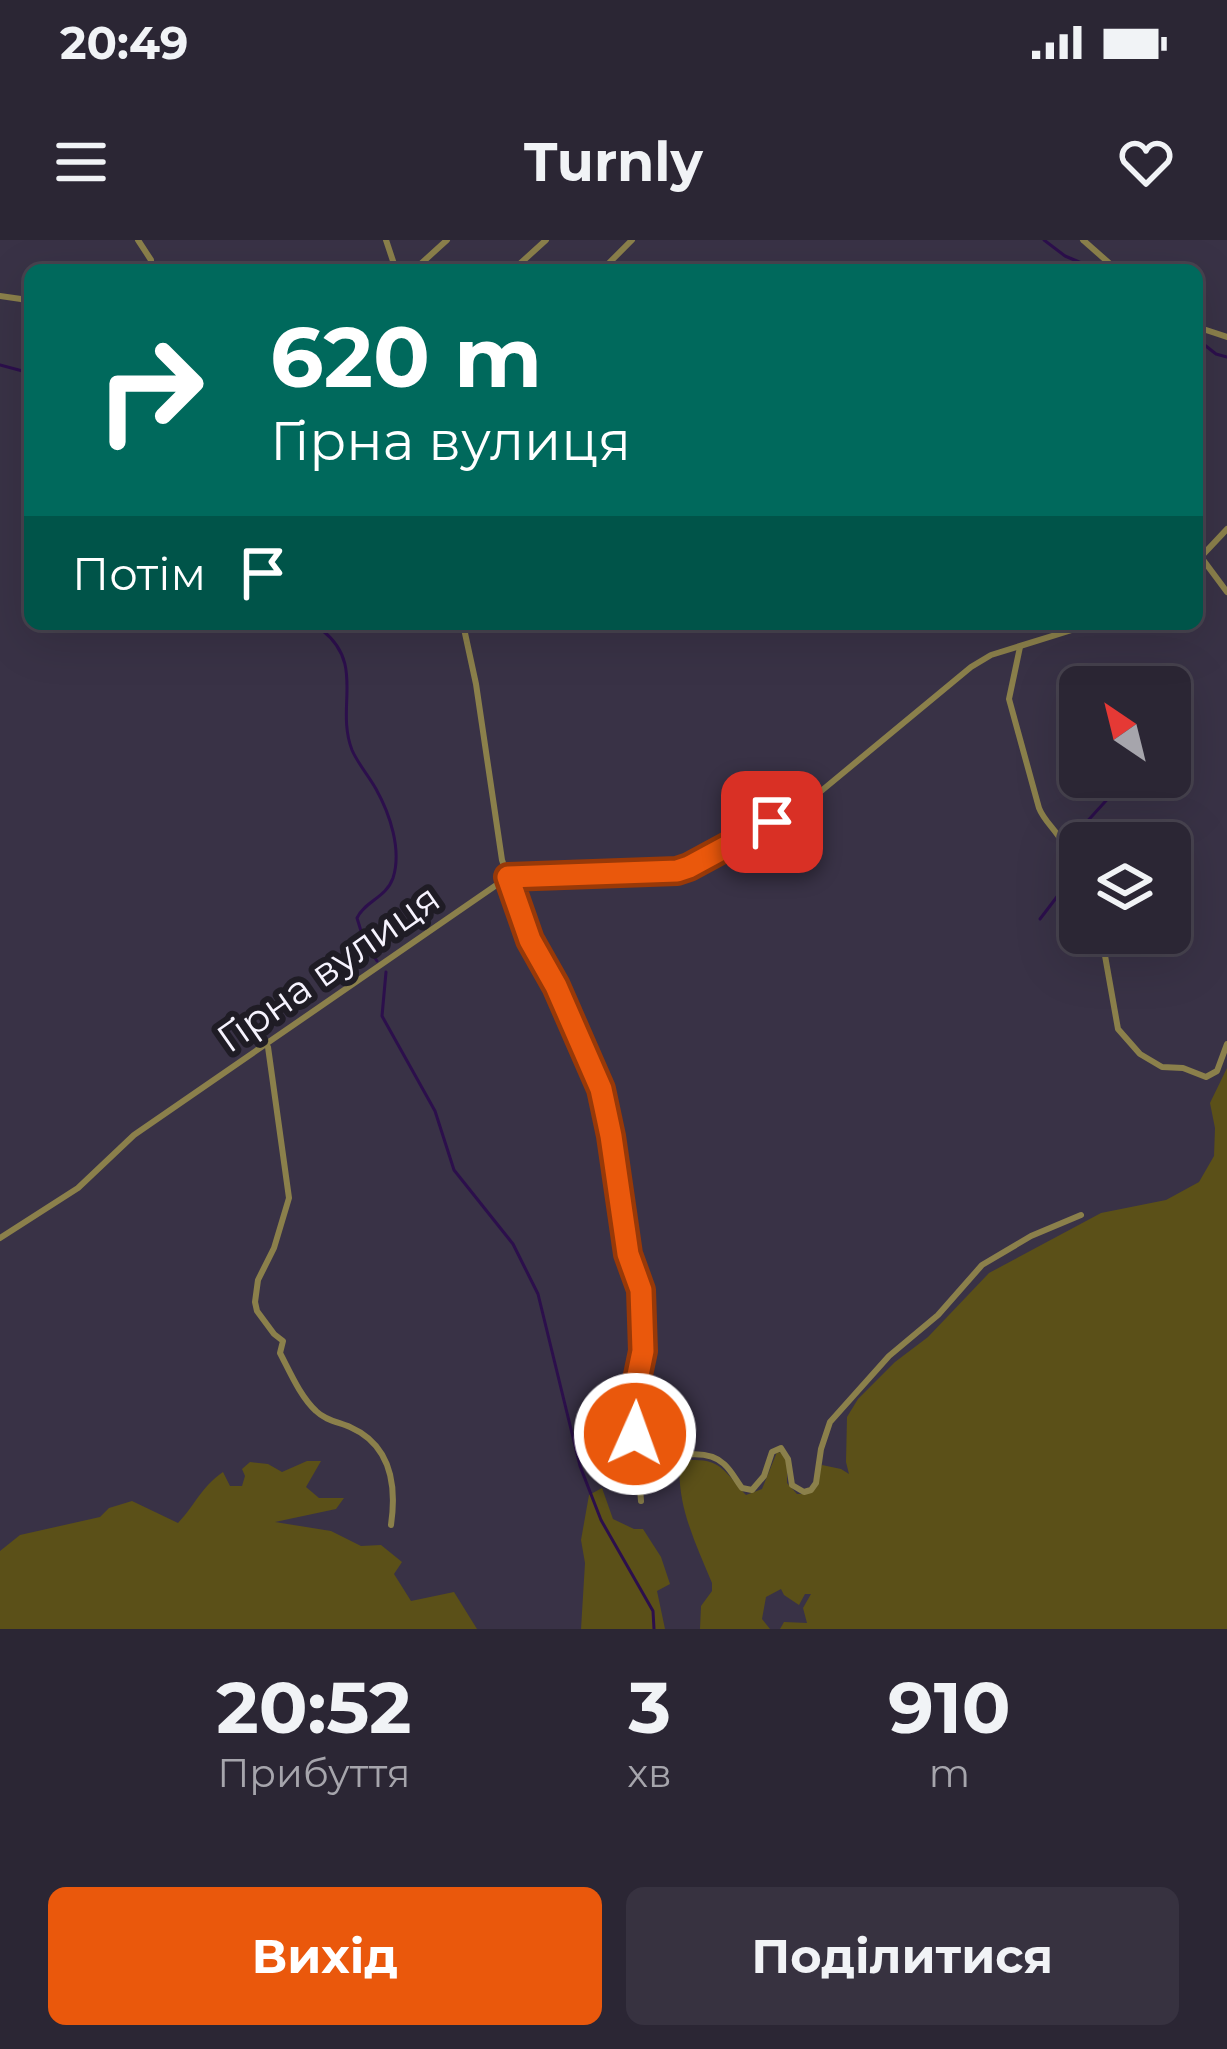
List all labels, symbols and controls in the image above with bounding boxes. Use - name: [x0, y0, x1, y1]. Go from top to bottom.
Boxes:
- text: 20:49: [60, 15, 188, 70]
- icon: menu: [48, 129, 114, 195]
- text: Turnly: [524, 129, 703, 195]
- icon: heart: [1113, 129, 1179, 195]
- text: 620 m: [270, 306, 542, 408]
- icon: right: [72, 312, 228, 468]
- text: Гірна вулиця: [270, 408, 631, 474]
- icon: arrive: [230, 540, 296, 606]
- text: Потім: [72, 546, 206, 601]
- north arrow: [1059, 666, 1191, 798]
- map controls: [1059, 666, 1191, 954]
- pin: [721, 771, 823, 873]
- icon: arrive: [739, 789, 805, 855]
- button: layers: [1059, 822, 1191, 954]
- street label: Гірна вулиця: [207, 874, 449, 1062]
- position arrow: [572, 1371, 698, 1497]
- text: 20:52: [216, 1663, 411, 1751]
- text: 3: [628, 1663, 671, 1751]
- text: 910: [888, 1663, 1011, 1751]
- text: Прибуття: [217, 1749, 410, 1797]
- text: хв: [628, 1749, 672, 1797]
- text: m: [929, 1749, 970, 1797]
- button: Вихід: [48, 1887, 602, 2025]
- button: Поділитися: [626, 1887, 1179, 2025]

